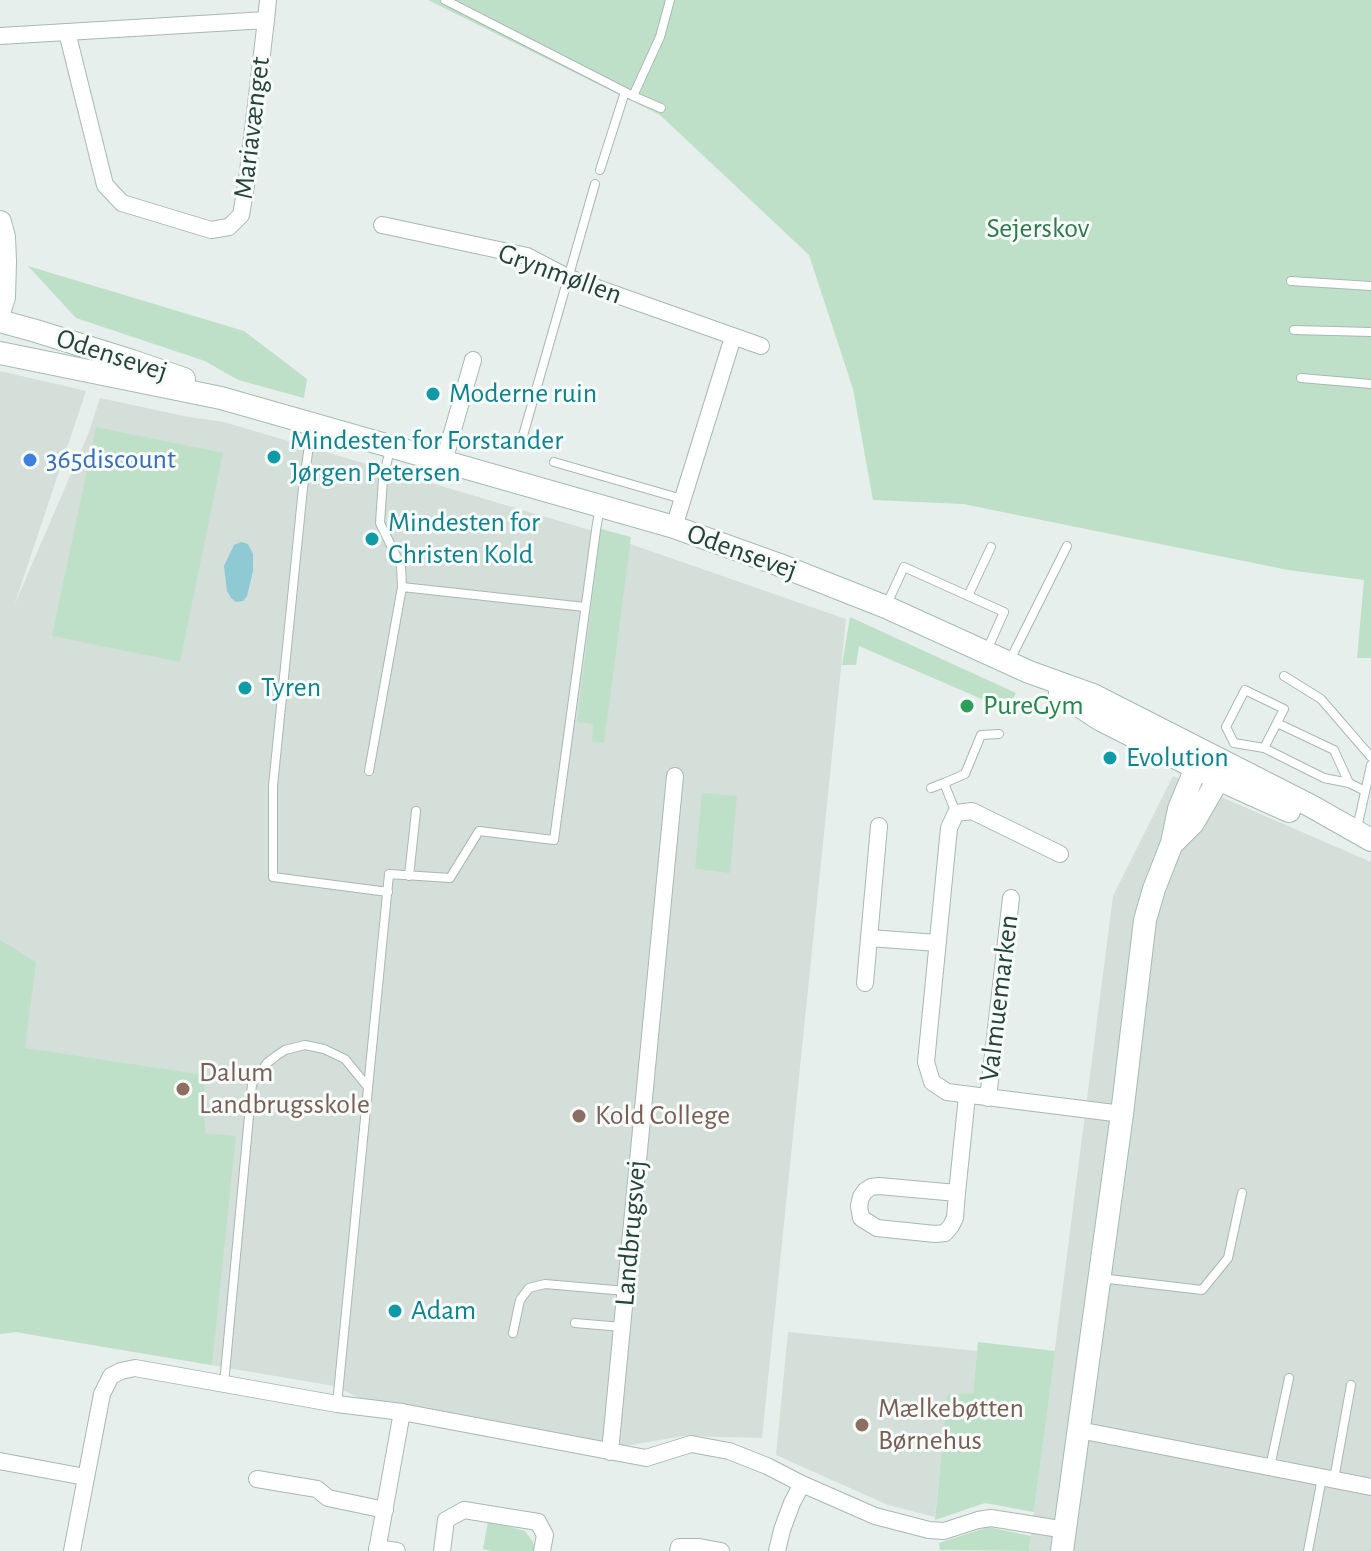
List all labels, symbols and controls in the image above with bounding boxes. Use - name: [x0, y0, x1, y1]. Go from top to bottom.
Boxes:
- street label: Mariavænget: [227, 55, 277, 201]
- park label: Sejerskov: [987, 212, 1089, 246]
- street label: Grynmøllen: [494, 236, 626, 312]
- street label: Odensevej: [52, 321, 172, 389]
- place label: Moderne ruin: [449, 377, 597, 411]
- marker: Moderne ruin: [424, 385, 442, 403]
- place label: Mindesten for Forstander Jørgen Petersen: [290, 424, 563, 490]
- place label: 365discount: [46, 443, 176, 477]
- marker: Mindesten for Forstander Jørgen Petersen: [265, 448, 283, 466]
- marker: 365discount: [21, 451, 39, 469]
- place label: Mindesten for Christen Kold: [388, 506, 540, 572]
- street label: Odensevej: [682, 517, 802, 587]
- marker: Mindesten for Christen Kold: [363, 530, 381, 548]
- place label: Tyren: [261, 671, 321, 705]
- marker: Tyren: [236, 679, 254, 697]
- place label: PureGym: [983, 689, 1084, 723]
- marker: PureGym: [958, 697, 976, 715]
- place label: Evolution: [1126, 741, 1229, 775]
- marker: Evolution: [1101, 749, 1119, 767]
- street label: Valmuemarken: [972, 913, 1026, 1083]
- place label: Dalum Landbrugsskole: [199, 1056, 370, 1122]
- marker: Dalum Landbrugsskole: [174, 1080, 192, 1098]
- place label: Kold College: [595, 1099, 730, 1133]
- marker: Kold College: [570, 1107, 588, 1125]
- street label: Landbrugsvej: [608, 1159, 654, 1307]
- place label: Adam: [411, 1294, 476, 1328]
- marker: Adam: [386, 1302, 404, 1320]
- place label: Mælkebøtten Børnehus: [878, 1392, 1024, 1458]
- marker: Mælkebøtten Børnehus: [853, 1416, 871, 1434]

